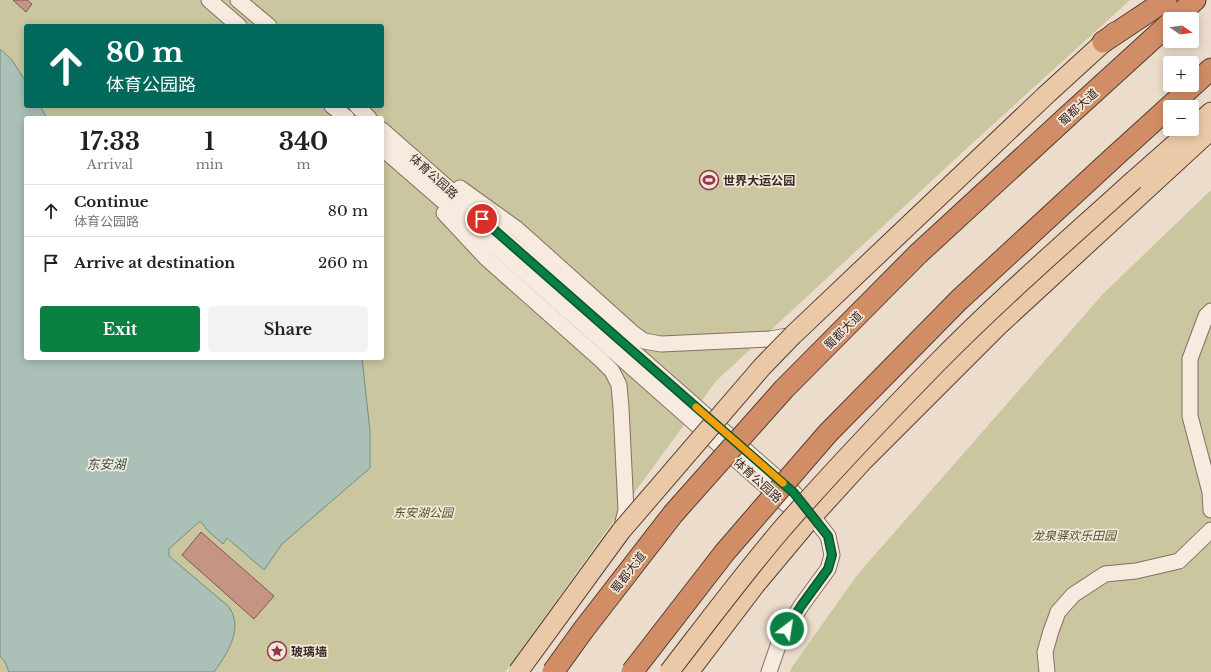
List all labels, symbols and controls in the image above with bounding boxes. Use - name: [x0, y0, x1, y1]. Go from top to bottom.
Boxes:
- north arrow: [1163, 12, 1199, 48]
- map controls: [1163, 12, 1199, 136]
- text: 80 m: [106, 35, 183, 70]
- icon: ahead: [40, 40, 92, 92]
- button: +: [1163, 56, 1199, 92]
- text: 体育公园路: [106, 74, 196, 96]
- street label: 蜀都大道: [1055, 85, 1101, 129]
- button: −: [1163, 100, 1199, 136]
- text: 17:33: [80, 127, 140, 156]
- text: 1: [204, 127, 215, 156]
- text: 340: [279, 127, 328, 156]
- street label: 体育公园路: [407, 150, 461, 202]
- text: Arrival: [87, 156, 133, 173]
- text: min: [196, 156, 223, 173]
- text: m: [297, 156, 311, 173]
- sports icon: 世界大运公园: [698, 169, 720, 191]
- place label: 世界大运公园: [723, 173, 795, 188]
- text: Continue: [74, 192, 149, 211]
- icon: ahead: [40, 200, 62, 222]
- text: 80 m: [328, 201, 368, 220]
- pin: [465, 202, 499, 236]
- icon: arrive: [471, 208, 493, 230]
- text: 体育公园路: [74, 213, 139, 230]
- icon: arrive: [40, 252, 62, 274]
- text: Arrive at destination: [74, 253, 235, 272]
- text: 260 m: [318, 253, 368, 272]
- button: Exit: [40, 306, 200, 352]
- button: Share: [208, 306, 368, 352]
- street label: 蜀都大道: [821, 308, 865, 352]
- street label: 体育公园路: [731, 454, 785, 506]
- water label: 东安湖: [86, 456, 127, 473]
- park label: 东安湖公园: [393, 505, 455, 520]
- park label: 龙泉驿欢乐田园: [1032, 528, 1118, 543]
- street label: 蜀都大道: [607, 548, 649, 596]
- position arrow: [766, 608, 808, 650]
- place icon: 玻璃墙: [266, 640, 288, 662]
- place label: 玻璃墙: [291, 644, 327, 659]

